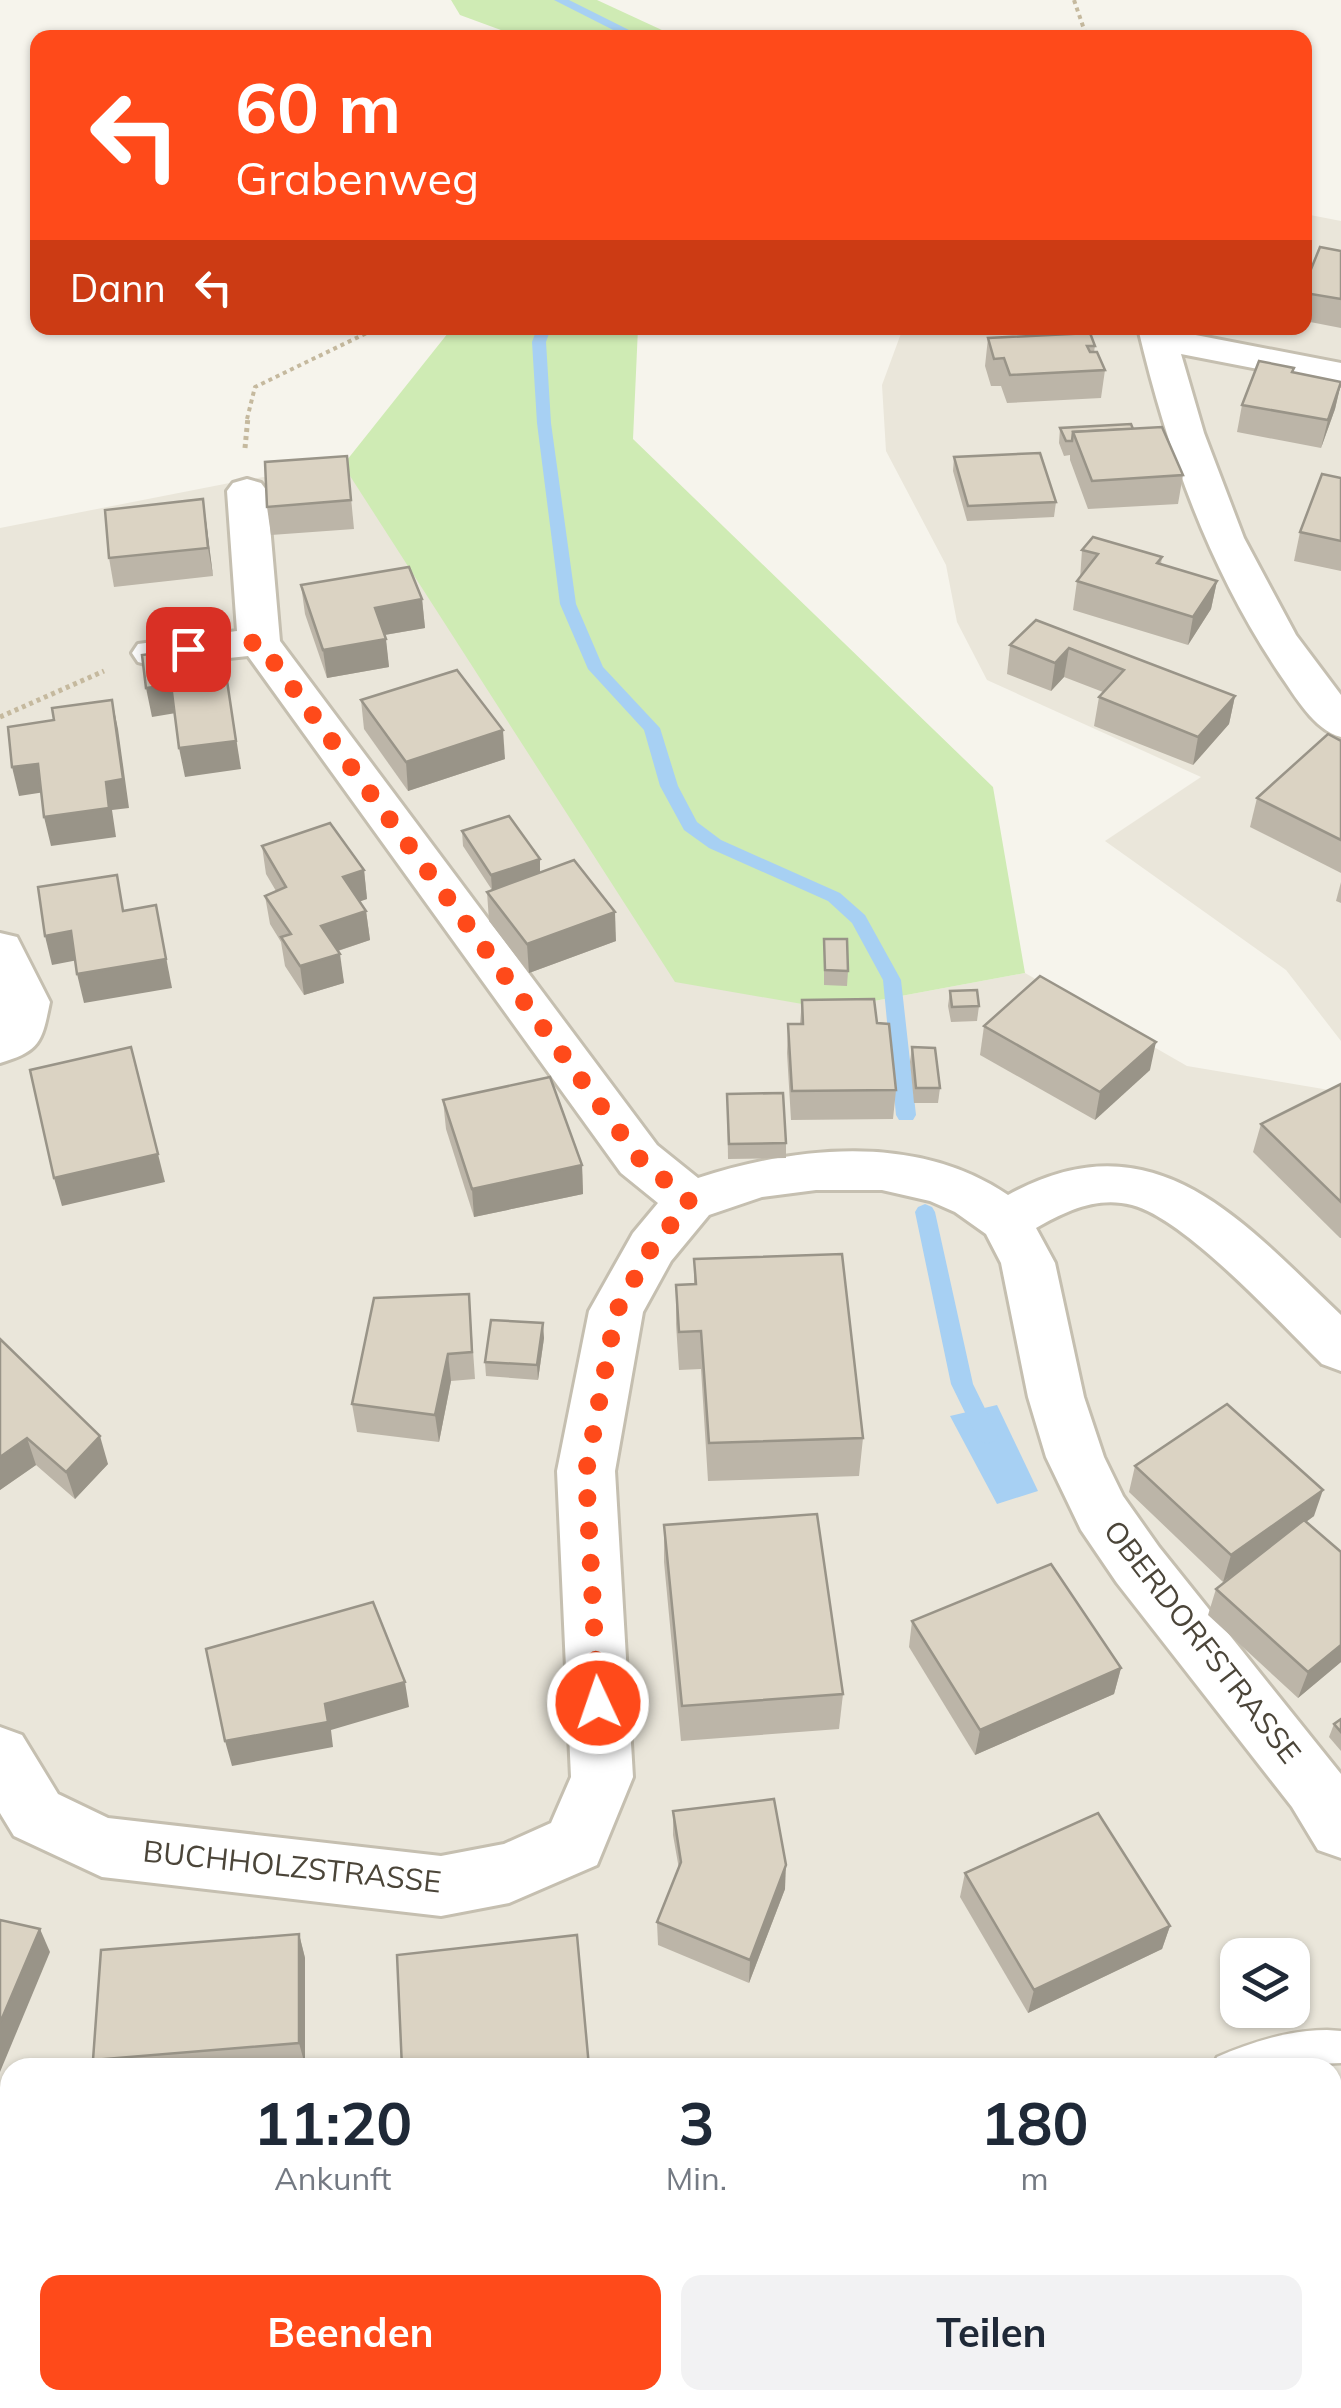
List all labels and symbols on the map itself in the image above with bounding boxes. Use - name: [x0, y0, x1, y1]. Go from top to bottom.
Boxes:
- pin: [146, 607, 231, 692]
- street label: OBERDORFSTRASSE: [1096, 1512, 1310, 1771]
- position arrow: [546, 1651, 650, 1755]
- street label: BUCHHOLZSTRASSE: [141, 1831, 443, 1901]

